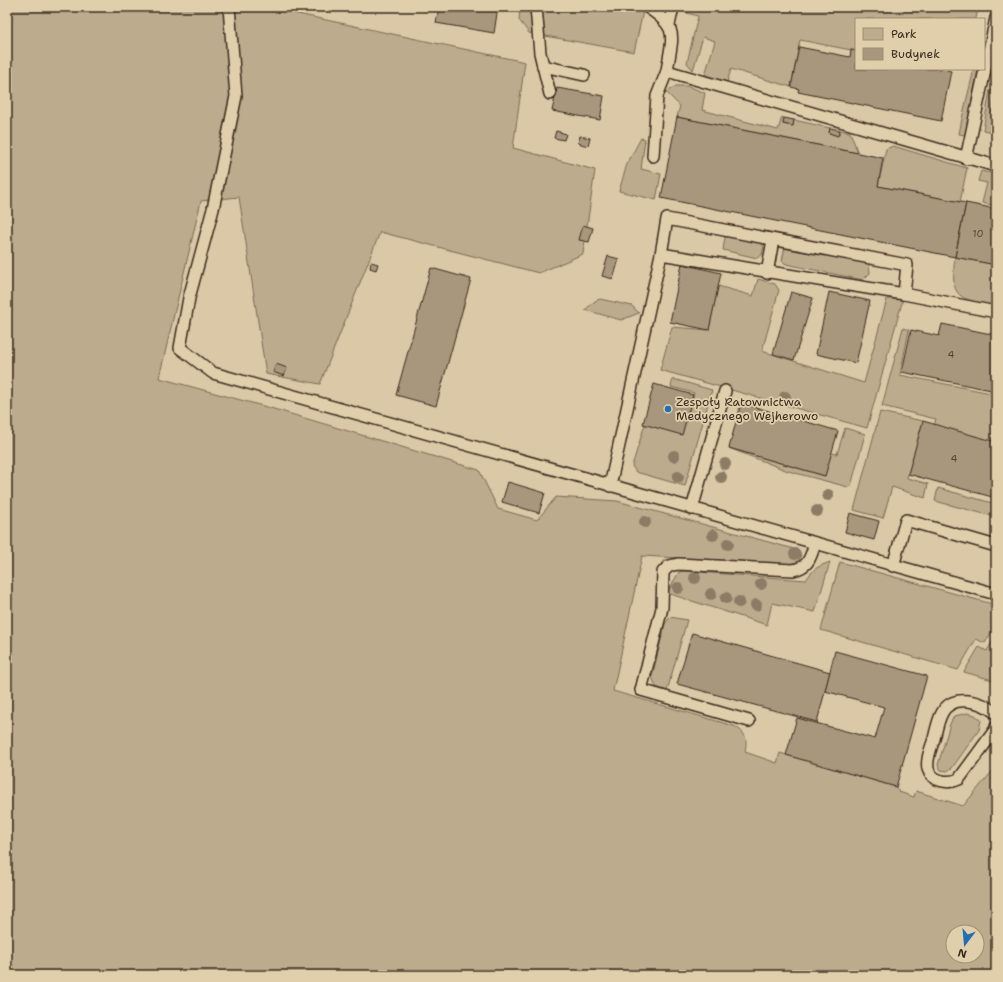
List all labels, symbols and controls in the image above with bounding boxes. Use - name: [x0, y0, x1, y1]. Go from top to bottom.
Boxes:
- legend: [855, 18, 985, 70]
- text: Park: [891, 26, 917, 42]
- text: Budynek: [891, 46, 940, 62]
- house number: 10: [973, 227, 983, 240]
- house number: 4: [948, 348, 955, 361]
- place label: Zespoły Ratownictwa Medycznego Wejherowo: [676, 394, 818, 424]
- marker: Zespoły Ratownictwa Medycznego Wejherowo: [663, 404, 673, 414]
- house number: 4: [951, 452, 958, 465]
- north arrow: [945, 924, 985, 964]
- text: N: [956, 945, 969, 962]

